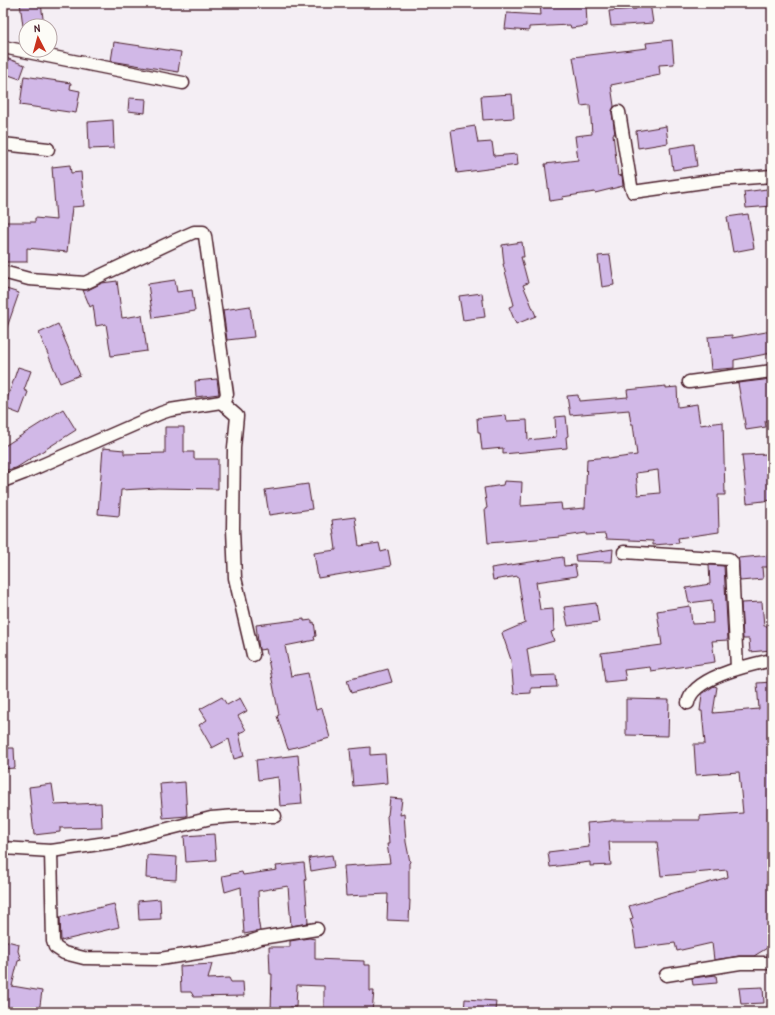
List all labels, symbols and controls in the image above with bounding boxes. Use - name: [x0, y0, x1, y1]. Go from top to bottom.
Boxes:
- north arrow: [18, 18, 58, 58]
- text: N: [33, 21, 41, 35]

